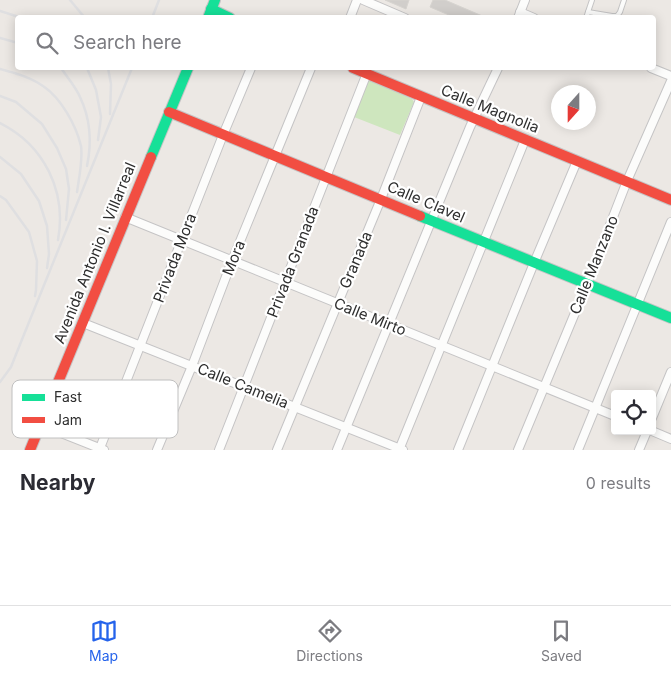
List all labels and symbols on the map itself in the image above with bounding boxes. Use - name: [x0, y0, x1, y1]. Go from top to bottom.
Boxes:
- street label: Calle Magnolia: [438, 80, 542, 137]
- north arrow: [551, 85, 596, 130]
- street label: Avenida Antonio I. Villarreal: [49, 159, 140, 346]
- street label: Calle Clavel: [384, 177, 468, 226]
- street label: Privada Granada: [263, 203, 323, 320]
- street label: Privada Mora: [149, 210, 200, 305]
- street label: Calle Manzano: [565, 213, 622, 317]
- street label: Granada: [335, 228, 376, 291]
- street label: Mora: [218, 237, 249, 278]
- street label: Calle Mirto: [331, 293, 409, 340]
- street label: Calle Camelia: [195, 359, 292, 412]
- legend: [12, 380, 178, 438]
- text: Fast: [54, 388, 82, 405]
- text: Jam: [54, 411, 82, 428]

